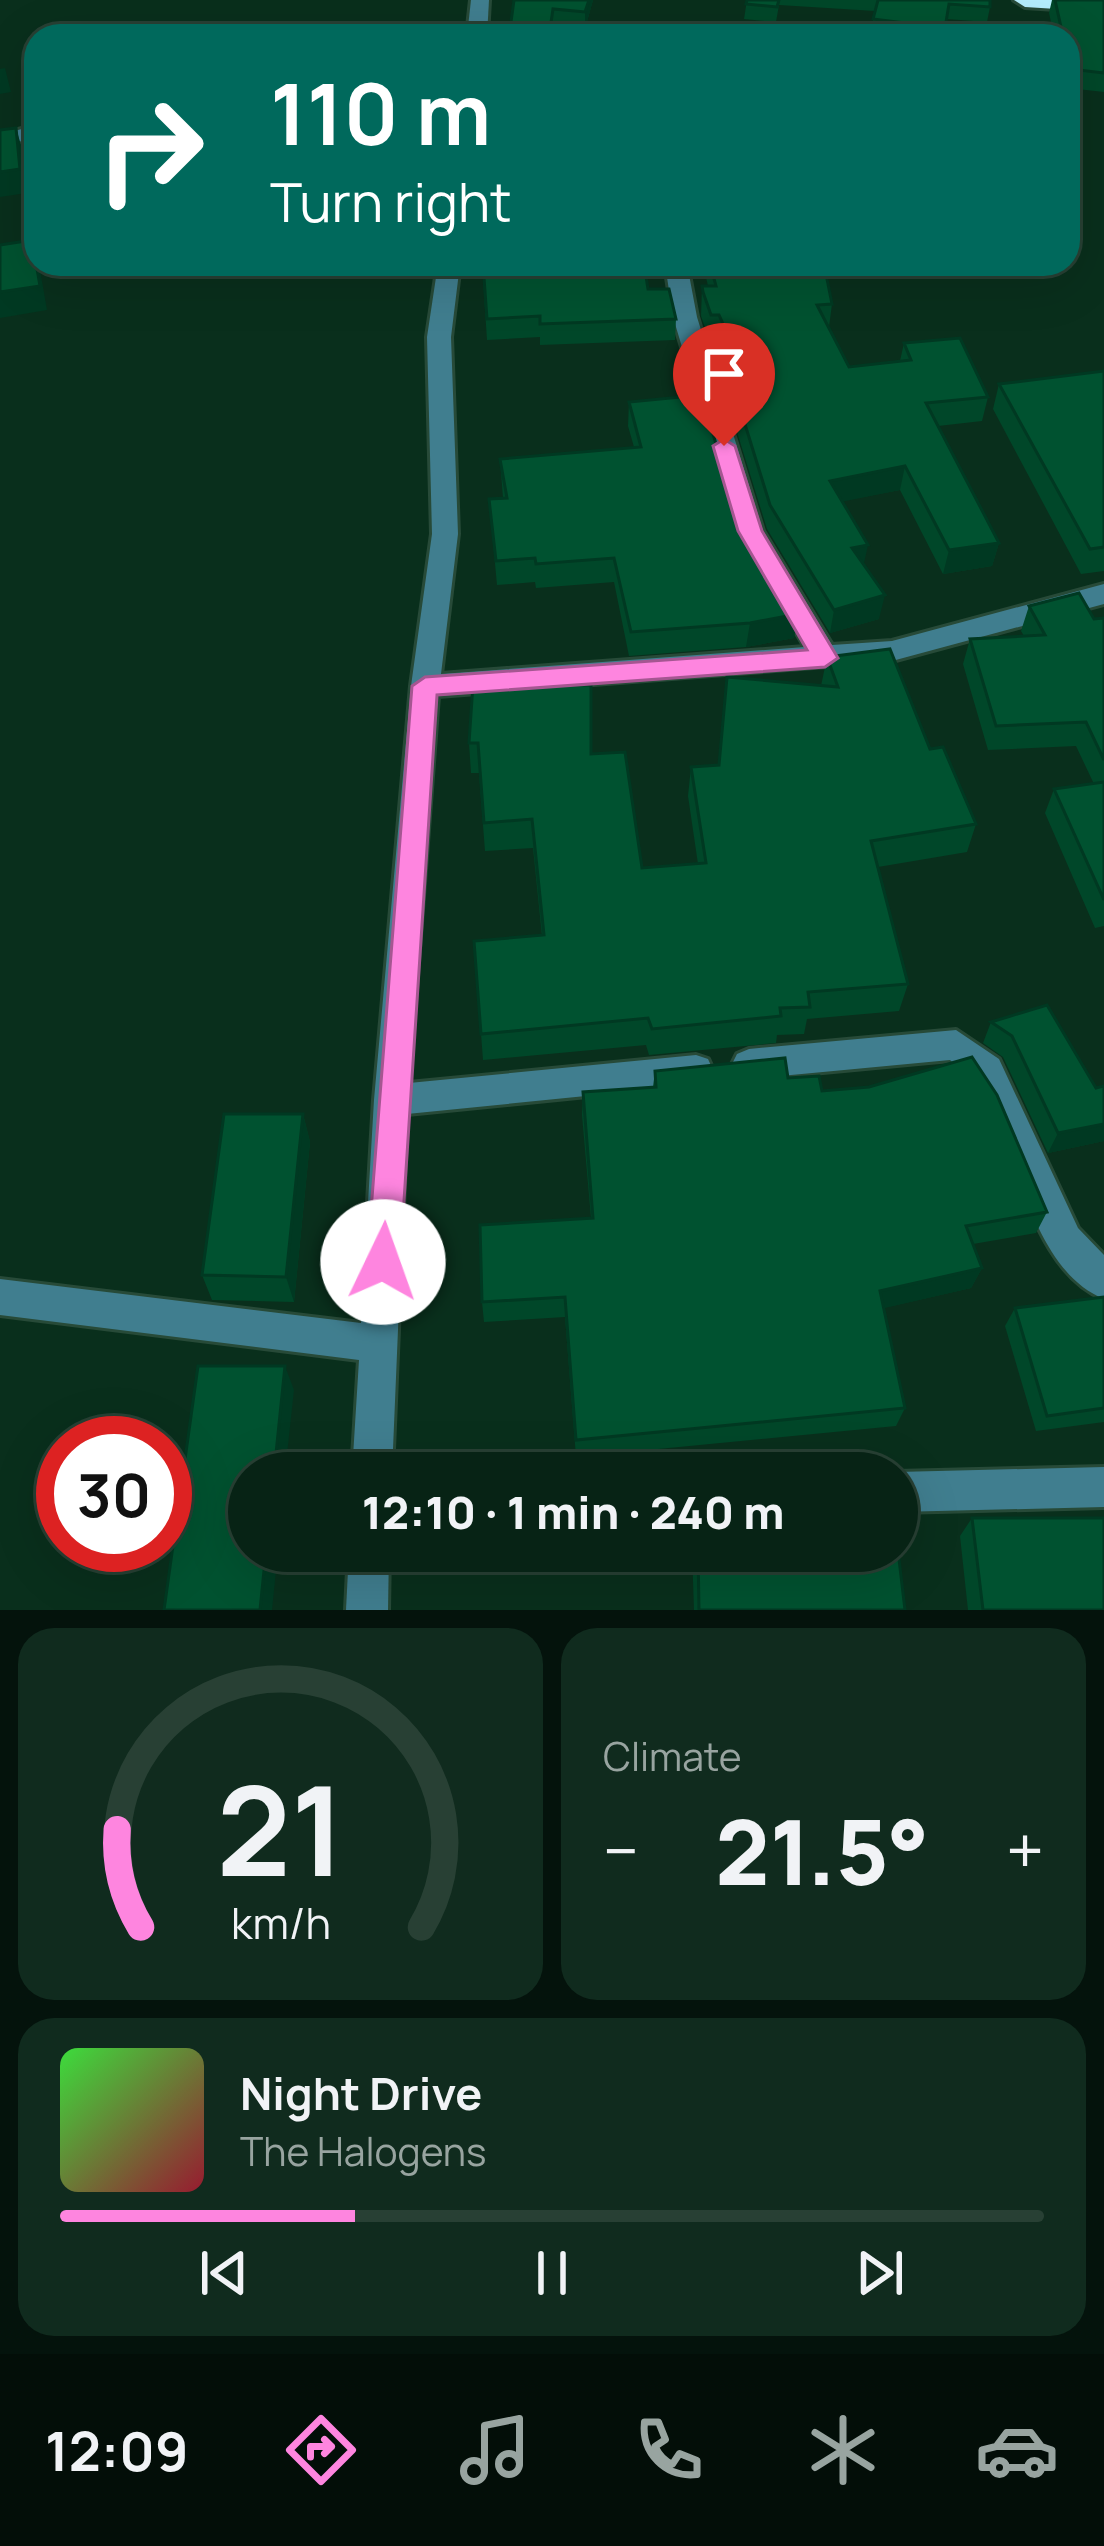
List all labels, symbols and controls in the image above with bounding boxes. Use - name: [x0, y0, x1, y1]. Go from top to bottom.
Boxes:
- text: 110 m: [270, 55, 491, 170]
- icon: right: [72, 72, 228, 228]
- text: Turn right: [270, 164, 512, 238]
- pin: [673, 323, 775, 446]
- icon: arrive: [691, 341, 757, 407]
- position arrow: [320, 1199, 446, 1325]
- speed limit sign: 30: [36, 1416, 192, 1572]
- text: 12:10 · 1 min · 240 m: [362, 1481, 784, 1543]
- text: Climate: [603, 1729, 742, 1783]
- text: 21: [216, 1743, 345, 1913]
- text: 21.5°: [715, 1789, 929, 1912]
- text: −: [603, 1805, 639, 1895]
- text: +: [1006, 1805, 1044, 1895]
- text: km/h: [231, 1893, 330, 1952]
- text: Night Drive: [240, 2062, 482, 2124]
- text: The Halogens: [240, 2124, 487, 2178]
- icon: previous: [191, 2240, 257, 2306]
- icon: pause: [519, 2240, 585, 2306]
- icon: next: [847, 2240, 913, 2306]
- icon: directions: [279, 2408, 363, 2492]
- icon: music: [453, 2408, 537, 2492]
- icon: phone: [627, 2408, 711, 2492]
- icon: climate: [801, 2408, 885, 2492]
- icon: car: [975, 2408, 1059, 2492]
- text: 12:09: [45, 2413, 188, 2487]

